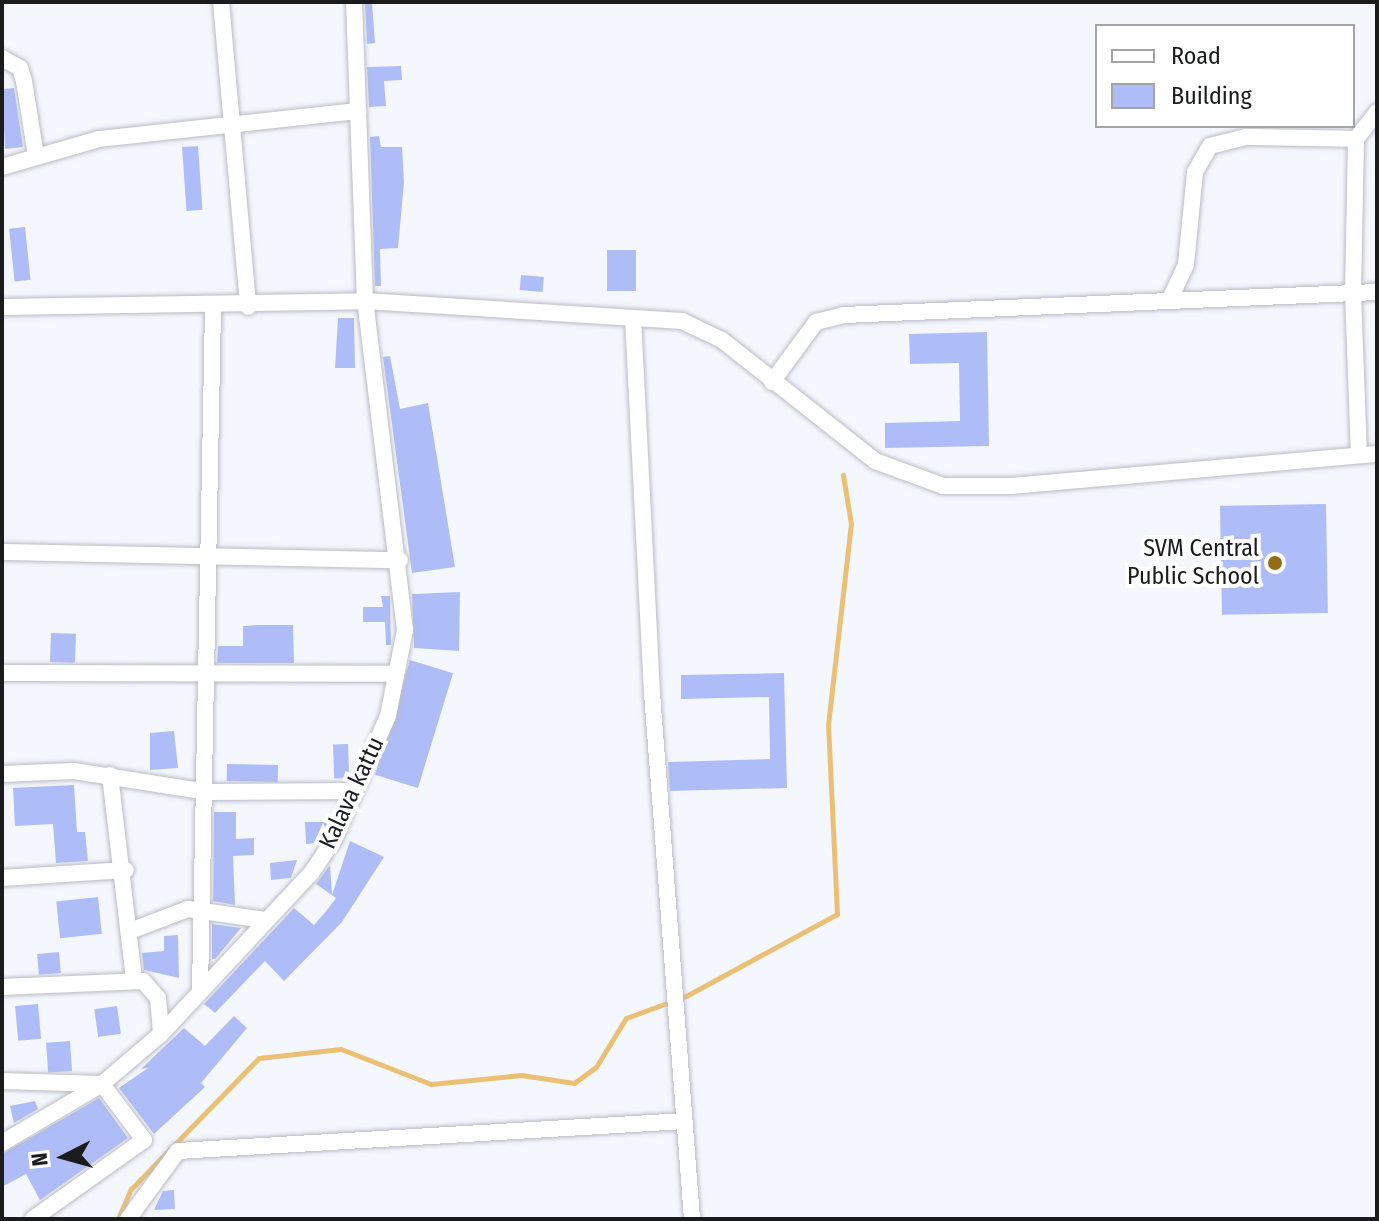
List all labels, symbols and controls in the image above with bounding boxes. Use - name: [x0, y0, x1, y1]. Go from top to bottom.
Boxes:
- legend: [1095, 24, 1355, 128]
- text: Road: [1171, 42, 1221, 70]
- text: Building: [1171, 82, 1252, 110]
- place label: SVM Central Public School: [1127, 535, 1259, 591]
- marker: SVM Central Public School: [1266, 554, 1284, 572]
- street label: Kalava kattu: [314, 732, 390, 854]
- north arrow: [24, 1117, 104, 1197]
- text: N: [26, 1152, 54, 1168]

